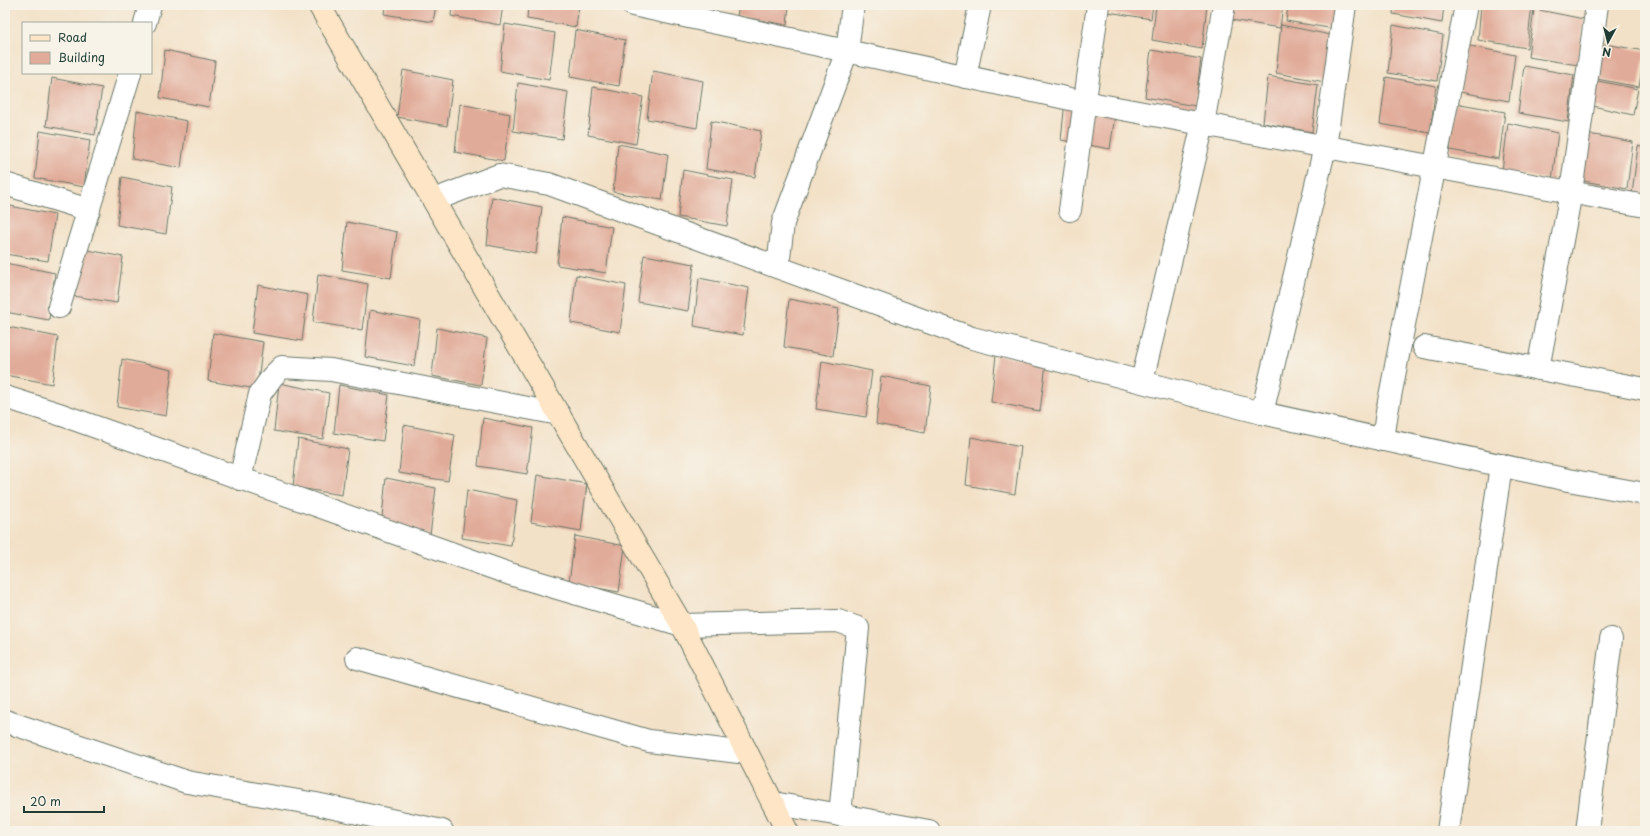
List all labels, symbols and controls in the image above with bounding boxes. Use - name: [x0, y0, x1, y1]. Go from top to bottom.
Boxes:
- legend: [22, 22, 152, 74]
- north arrow: [1588, 22, 1628, 62]
- text: Road: [58, 28, 87, 46]
- text: N: [1601, 43, 1612, 61]
- text: Building: [58, 48, 105, 66]
- scale bar: [24, 788, 104, 814]
- text: 20 m: [30, 792, 61, 810]

